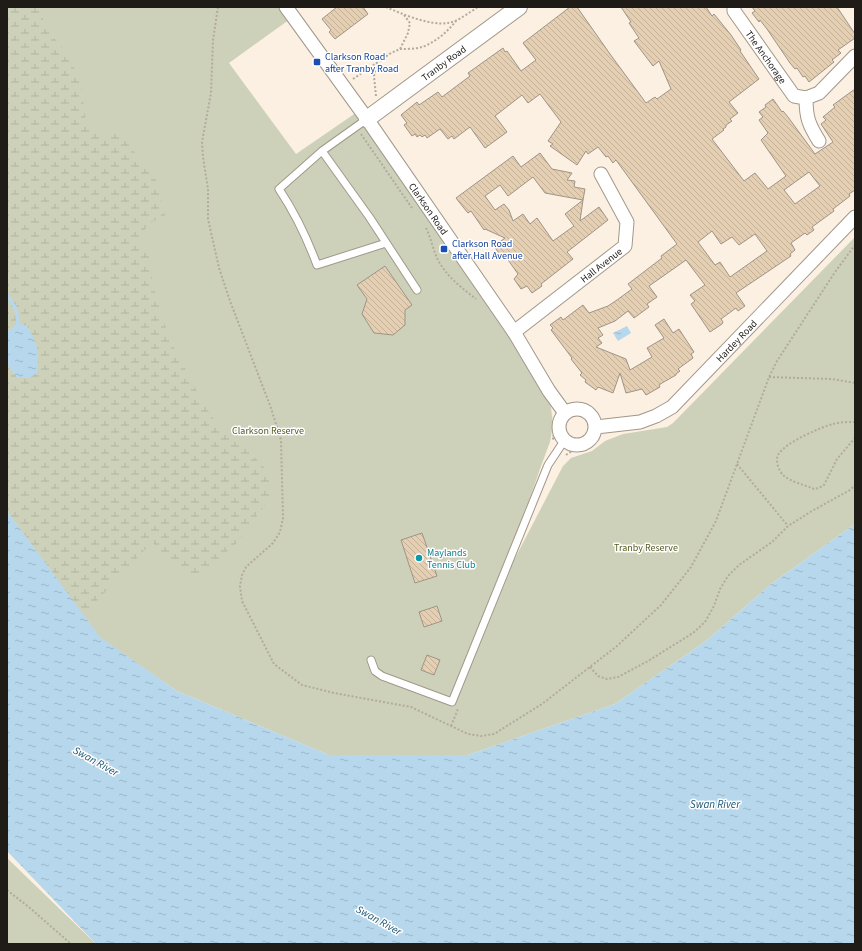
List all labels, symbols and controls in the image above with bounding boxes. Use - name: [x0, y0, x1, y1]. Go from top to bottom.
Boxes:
- street label: The Anchorage: [742, 28, 789, 87]
- street label: Tranby Road: [419, 42, 469, 85]
- place label: Clarkson Road after Tranby Road: [325, 50, 399, 76]
- marker: Clarkson Road after Tranby Road: [312, 57, 322, 67]
- street label: Clarkson Road: [405, 180, 451, 238]
- place label: Clarkson Road after Hall Avenue: [452, 237, 523, 263]
- marker: Clarkson Road after Hall Avenue: [439, 244, 449, 254]
- street label: Hall Avenue: [578, 245, 625, 286]
- street label: Hardey Road: [713, 317, 760, 365]
- park label: Clarkson Reserve: [232, 424, 304, 438]
- park label: Tranby Reserve: [614, 541, 678, 555]
- place label: Maylands Tennis Club: [427, 546, 476, 572]
- marker: Maylands Tennis Club: [414, 553, 424, 563]
- water label: Swan River: [70, 743, 122, 781]
- water label: Swan River: [690, 797, 741, 812]
- water label: Swan River: [353, 902, 405, 940]

